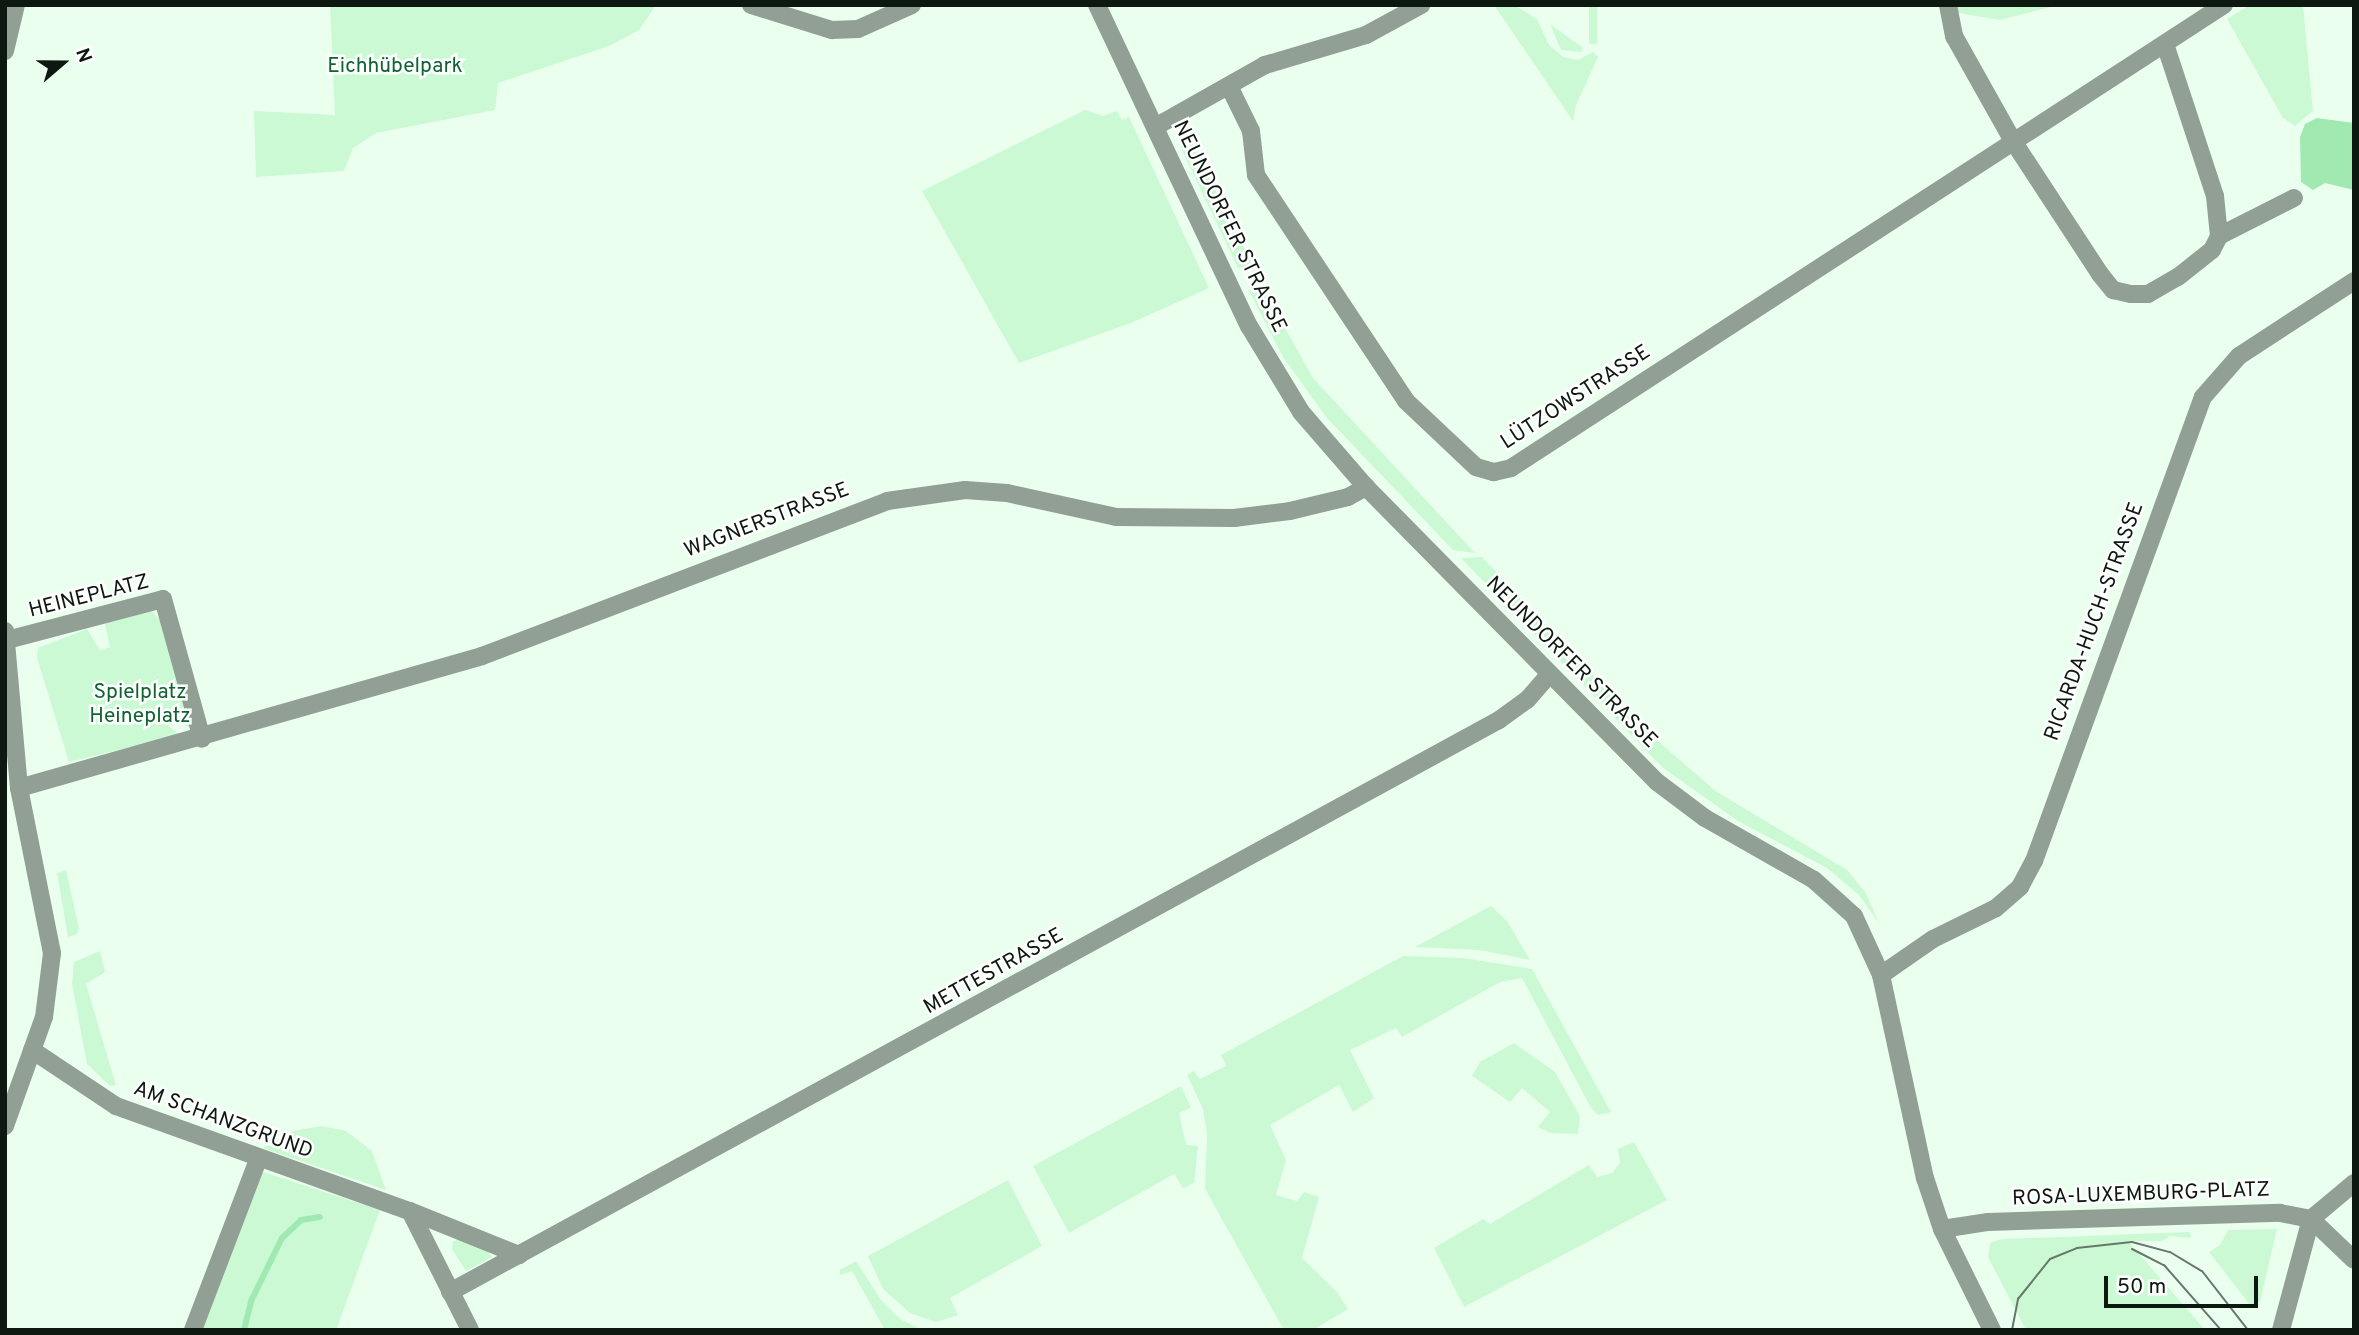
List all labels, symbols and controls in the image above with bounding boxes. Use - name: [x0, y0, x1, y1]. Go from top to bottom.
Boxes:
- north arrow: [28, 28, 98, 98]
- text: N: [69, 45, 96, 66]
- park label: Eichhübelpark: [327, 54, 463, 80]
- street label: NEUNDORFER STRASSE: [1167, 117, 1291, 337]
- street label: LÜTZOWSTRASSE: [1497, 340, 1655, 456]
- street label: WAGNERSTRASSE: [681, 478, 853, 564]
- street label: RICARDA-HUCH-STRASSE: [2040, 499, 2150, 745]
- street label: HEINEPLATZ: [26, 570, 152, 624]
- street label: NEUNDORFER STRASSE: [1480, 572, 1662, 754]
- park label: Spielplatz Heineplatz: [89, 680, 191, 730]
- street label: METTESTRASSE: [920, 923, 1068, 1021]
- street label: AM SCHANZGRUND: [130, 1077, 316, 1165]
- street label: ROSA-LUXEMBURG-PLATZ: [2012, 1178, 2270, 1212]
- scale bar: [2107, 1262, 2261, 1306]
- text: 50 m: [2117, 1274, 2166, 1301]

